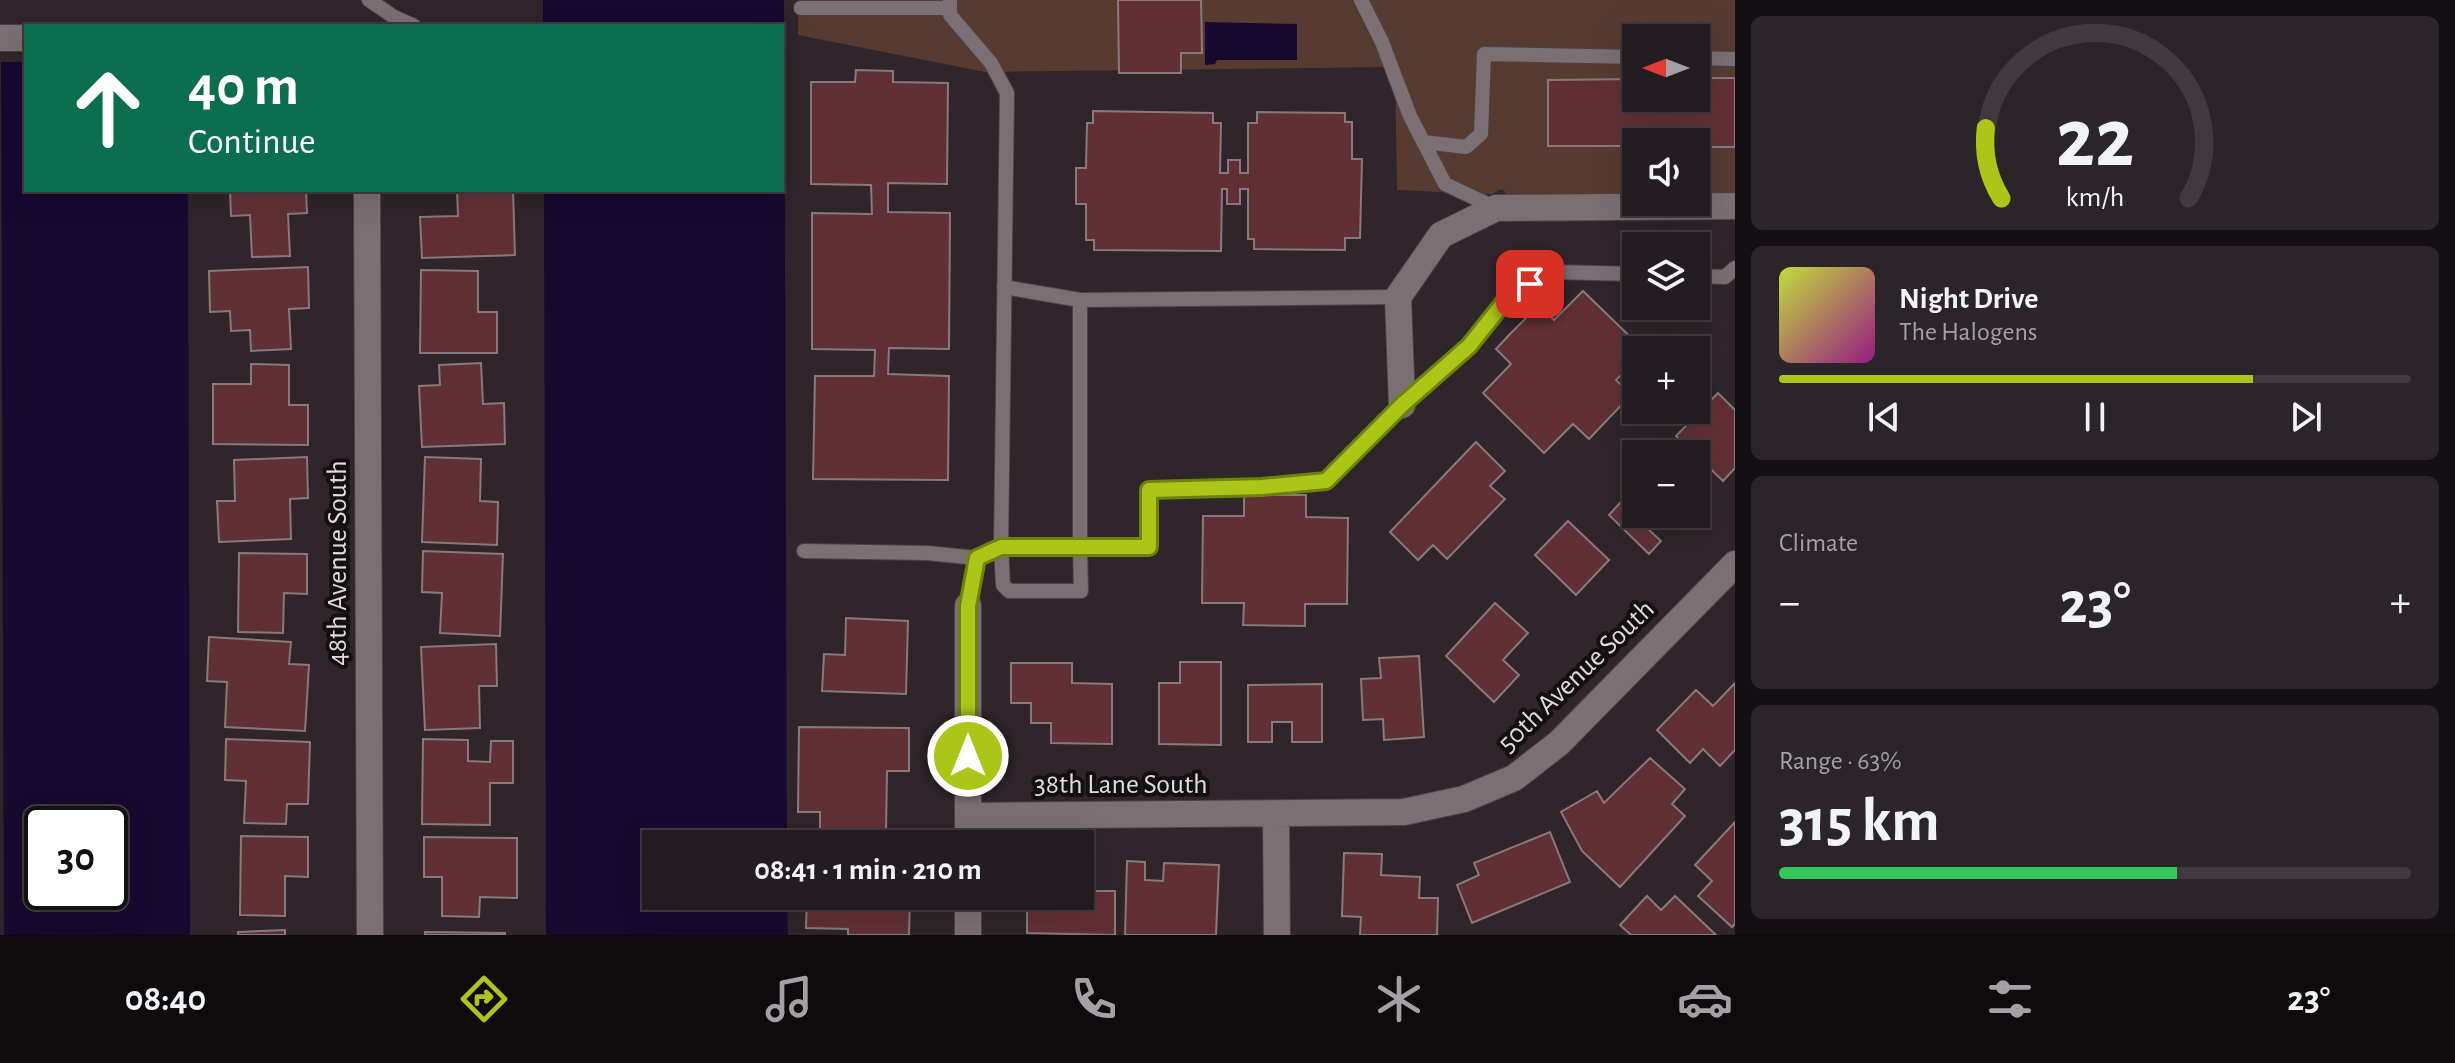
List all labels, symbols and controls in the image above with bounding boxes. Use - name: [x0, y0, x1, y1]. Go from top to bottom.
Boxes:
- north arrow: [1622, 24, 1710, 112]
- map controls: [1622, 24, 1710, 528]
- icon: ahead: [56, 56, 160, 160]
- text: 40 m: [188, 59, 299, 115]
- text: 22: [2056, 97, 2134, 181]
- text: Continue: [188, 124, 316, 160]
- button: sound: [1622, 128, 1710, 216]
- text: km/h: [2066, 183, 2124, 212]
- button: layers: [1622, 232, 1710, 320]
- pin: [1496, 250, 1564, 318]
- icon: arrive: [1508, 262, 1552, 306]
- text: Night Drive: [1899, 284, 2038, 314]
- text: The Halogens: [1899, 319, 2037, 345]
- button: +: [1622, 336, 1710, 424]
- icon: previous: [1862, 395, 1906, 439]
- icon: pause: [2073, 395, 2117, 439]
- icon: next: [2284, 395, 2328, 439]
- button: −: [1622, 440, 1710, 528]
- street label: 48th Avenue South: [324, 460, 352, 666]
- text: Climate: [1779, 530, 1858, 556]
- text: 23°: [2059, 574, 2131, 634]
- text: −: [1779, 581, 1800, 625]
- text: +: [2390, 581, 2411, 625]
- street label: 50th Avenue South: [1493, 595, 1660, 758]
- position arrow: [926, 714, 1010, 798]
- text: Range · 63%: [1779, 748, 1902, 774]
- street label: 38th Lane South: [1034, 771, 1208, 799]
- text: 315 km: [1779, 792, 1940, 852]
- speed limit sign: 30: [24, 806, 128, 910]
- text: 08:41 · 1 min · 210 m: [754, 855, 982, 885]
- icon: directions: [456, 971, 512, 1027]
- icon: music: [761, 971, 817, 1027]
- icon: phone: [1066, 971, 1122, 1027]
- icon: climate: [1371, 971, 1427, 1027]
- icon: car: [1677, 971, 1733, 1027]
- icon: filters: [1982, 971, 2038, 1027]
- text: 08:40: [125, 981, 206, 1017]
- text: 23°: [2287, 981, 2330, 1017]

